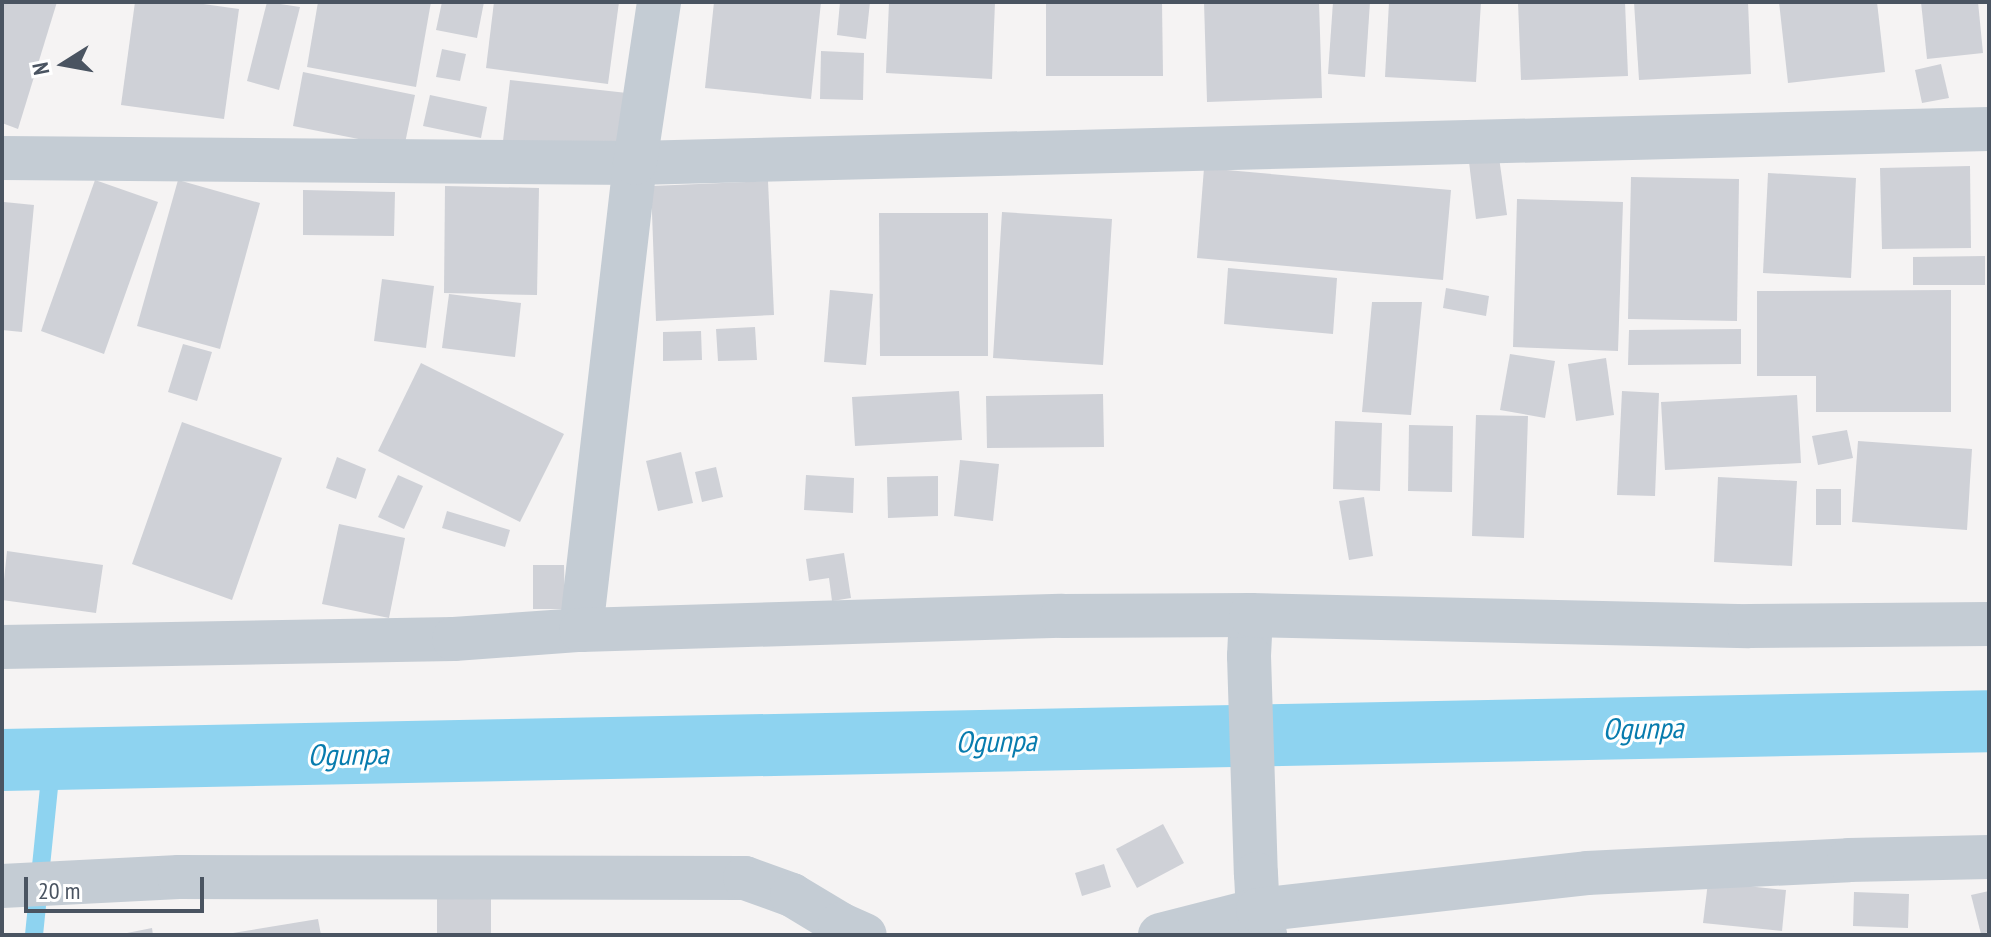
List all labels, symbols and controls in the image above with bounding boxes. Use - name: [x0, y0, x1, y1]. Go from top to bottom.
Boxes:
- north arrow: [24, 24, 104, 104]
- text: N: [26, 60, 55, 77]
- water label: Ogunpa: [1602, 709, 1684, 747]
- water label: Ogunpa: [955, 722, 1037, 760]
- water label: Ogunpa: [307, 735, 389, 773]
- scale bar: [28, 861, 208, 911]
- text: 20 m: [38, 875, 80, 906]

